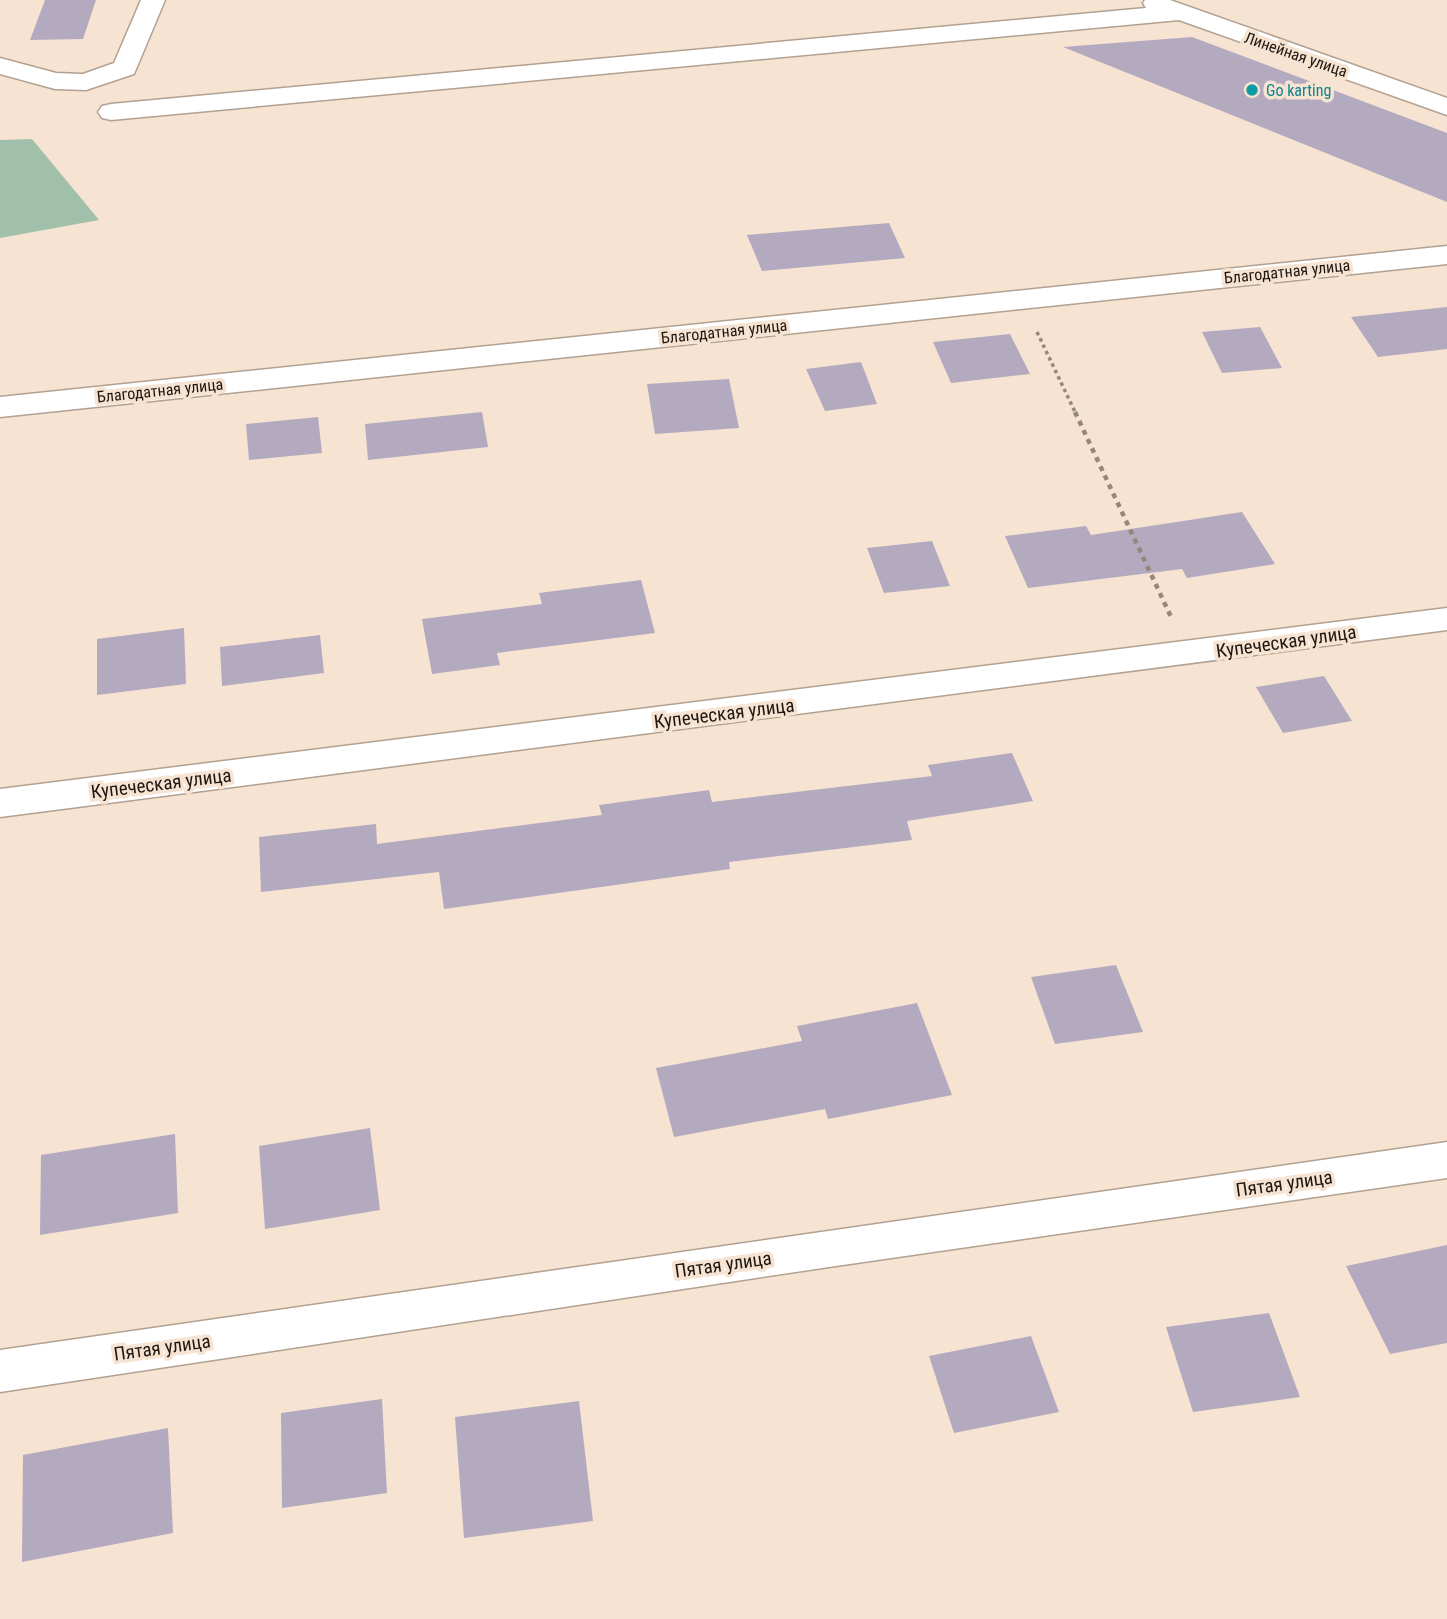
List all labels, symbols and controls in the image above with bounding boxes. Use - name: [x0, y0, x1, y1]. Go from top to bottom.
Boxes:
- street label: Линейная улица: [1242, 28, 1350, 81]
- place label: Go karting: [1266, 81, 1331, 100]
- marker: Go karting: [1244, 82, 1260, 98]
- street label: Благодатная улица: [1223, 255, 1351, 288]
- street label: Благодатная улица: [660, 315, 788, 348]
- street label: Благодатная улица: [96, 374, 224, 407]
- street label: Купеческая улица: [1215, 620, 1358, 663]
- street label: Купеческая улица: [653, 693, 796, 734]
- street label: Купеческая улица: [90, 763, 233, 804]
- street label: Пятая улица: [1234, 1165, 1334, 1202]
- street label: Пятая улица: [673, 1246, 773, 1283]
- street label: Пятая улица: [112, 1329, 212, 1366]

